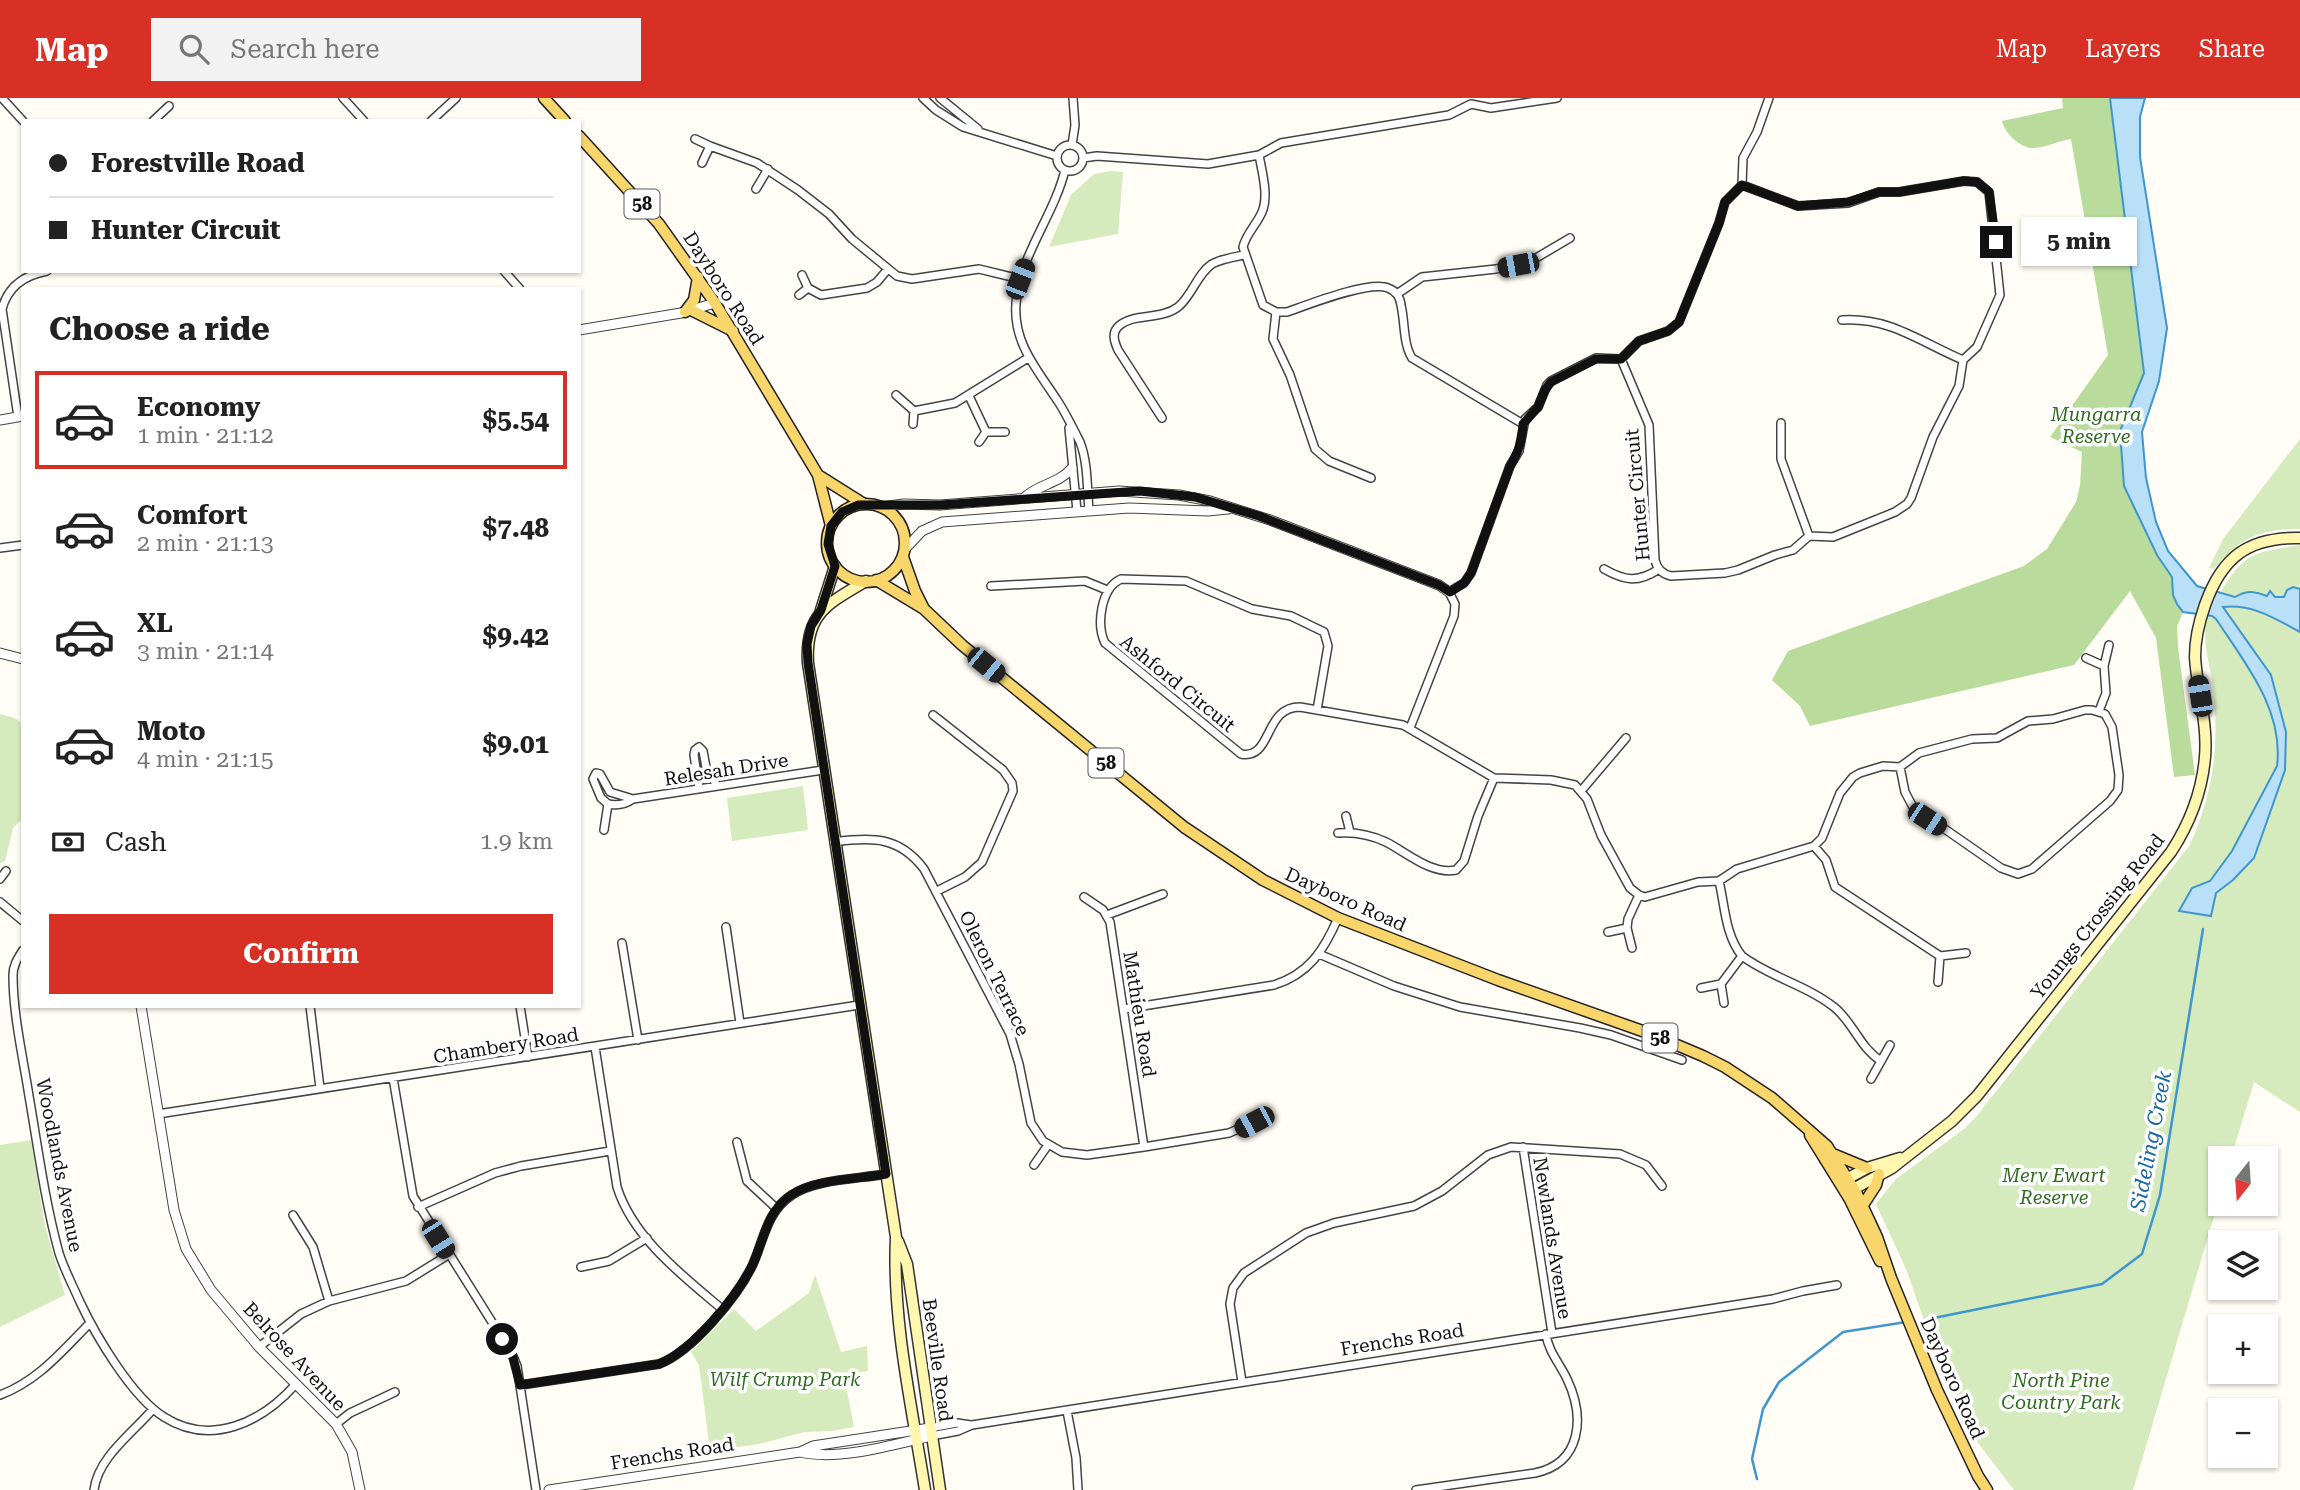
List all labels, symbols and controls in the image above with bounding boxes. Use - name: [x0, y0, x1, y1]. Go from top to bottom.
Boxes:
- search box: [151, 18, 641, 81]
- text: Map: [35, 30, 109, 69]
- icon: search: [175, 30, 213, 68]
- text: Search here: [231, 34, 380, 64]
- text: Map: [1996, 35, 2047, 63]
- text: Layers: [2085, 35, 2161, 63]
- text: Share: [2199, 35, 2265, 63]
- text: Forestville Road: [91, 148, 305, 178]
- road number: 58: [624, 190, 660, 218]
- text: Hunter Circuit: [91, 215, 281, 245]
- callout: 5 min: [2021, 218, 2136, 266]
- route end: [1980, 226, 2012, 258]
- street label: Dayboro Road: [678, 227, 769, 349]
- text: 5 min: [2047, 228, 2111, 255]
- car: [1496, 251, 1541, 279]
- car: [1003, 256, 1038, 302]
- text: Choose a ride: [49, 310, 270, 348]
- icon: car: [53, 389, 116, 452]
- text: Economy: [137, 392, 260, 422]
- park label: Mungarra Reserve: [2050, 403, 2141, 448]
- text: $5.54: [483, 405, 549, 435]
- text: 1 min · 21:12: [137, 422, 274, 449]
- street label: Hunter Circuit: [1620, 428, 1655, 562]
- icon: car: [53, 497, 116, 560]
- text: Comfort: [137, 500, 247, 530]
- text: $7.48: [483, 513, 549, 543]
- text: 2 min · 21:13: [137, 530, 274, 557]
- icon: car: [53, 605, 116, 668]
- text: XL: [137, 608, 173, 638]
- text: $9.42: [483, 621, 549, 651]
- street label: Ashford Circuit: [1115, 630, 1240, 737]
- text: 3 min · 21:14: [137, 638, 274, 665]
- car: [964, 644, 1009, 686]
- car: [2187, 674, 2214, 718]
- icon: car: [53, 713, 116, 776]
- text: Moto: [137, 716, 206, 746]
- text: $9.01: [483, 729, 549, 759]
- text: 4 min · 21:15: [137, 746, 274, 773]
- street label: Relesah Drive: [662, 748, 790, 791]
- road number: 58: [1088, 748, 1124, 778]
- car: [1904, 799, 1951, 839]
- icon: cash: [49, 823, 87, 861]
- text: Cash: [105, 827, 167, 857]
- text: 1.9 km: [480, 828, 553, 855]
- street label: Youngs Crossing Road: [2026, 829, 2169, 1004]
- street label: Dayboro Road: [1282, 862, 1410, 936]
- street label: Oleron Terrace: [954, 907, 1035, 1039]
- button: Confirm: [49, 914, 553, 994]
- street label: Mathieu Road: [1118, 949, 1161, 1079]
- street label: Chambery Road: [432, 1023, 580, 1068]
- road number: 58: [1642, 1023, 1678, 1052]
- water label: Sideling Creek: [2125, 1068, 2176, 1214]
- street label: Woodlands Avenue: [31, 1076, 88, 1254]
- car: [1231, 1103, 1278, 1141]
- north arrow: [2208, 1146, 2278, 1216]
- map controls: [2208, 1146, 2278, 1468]
- street label: Newlands Avenue: [1528, 1156, 1577, 1321]
- park label: Merv Ewart Reserve: [2001, 1164, 2106, 1209]
- car: [418, 1216, 459, 1262]
- button: layers: [2208, 1230, 2278, 1300]
- street label: Belrose Avenue: [238, 1297, 351, 1416]
- street label: Beeville Road: [917, 1297, 958, 1423]
- street label: Dayboro Road: [1916, 1314, 1990, 1442]
- button: +: [2208, 1314, 2278, 1384]
- street label: Frenchs Road: [1339, 1318, 1466, 1361]
- route start: [486, 1323, 518, 1355]
- park label: Wilf Crump Park: [710, 1368, 861, 1391]
- park label: North Pine Country Park: [2001, 1369, 2121, 1414]
- button: −: [2208, 1398, 2278, 1468]
- street label: Frenchs Road: [609, 1432, 736, 1475]

